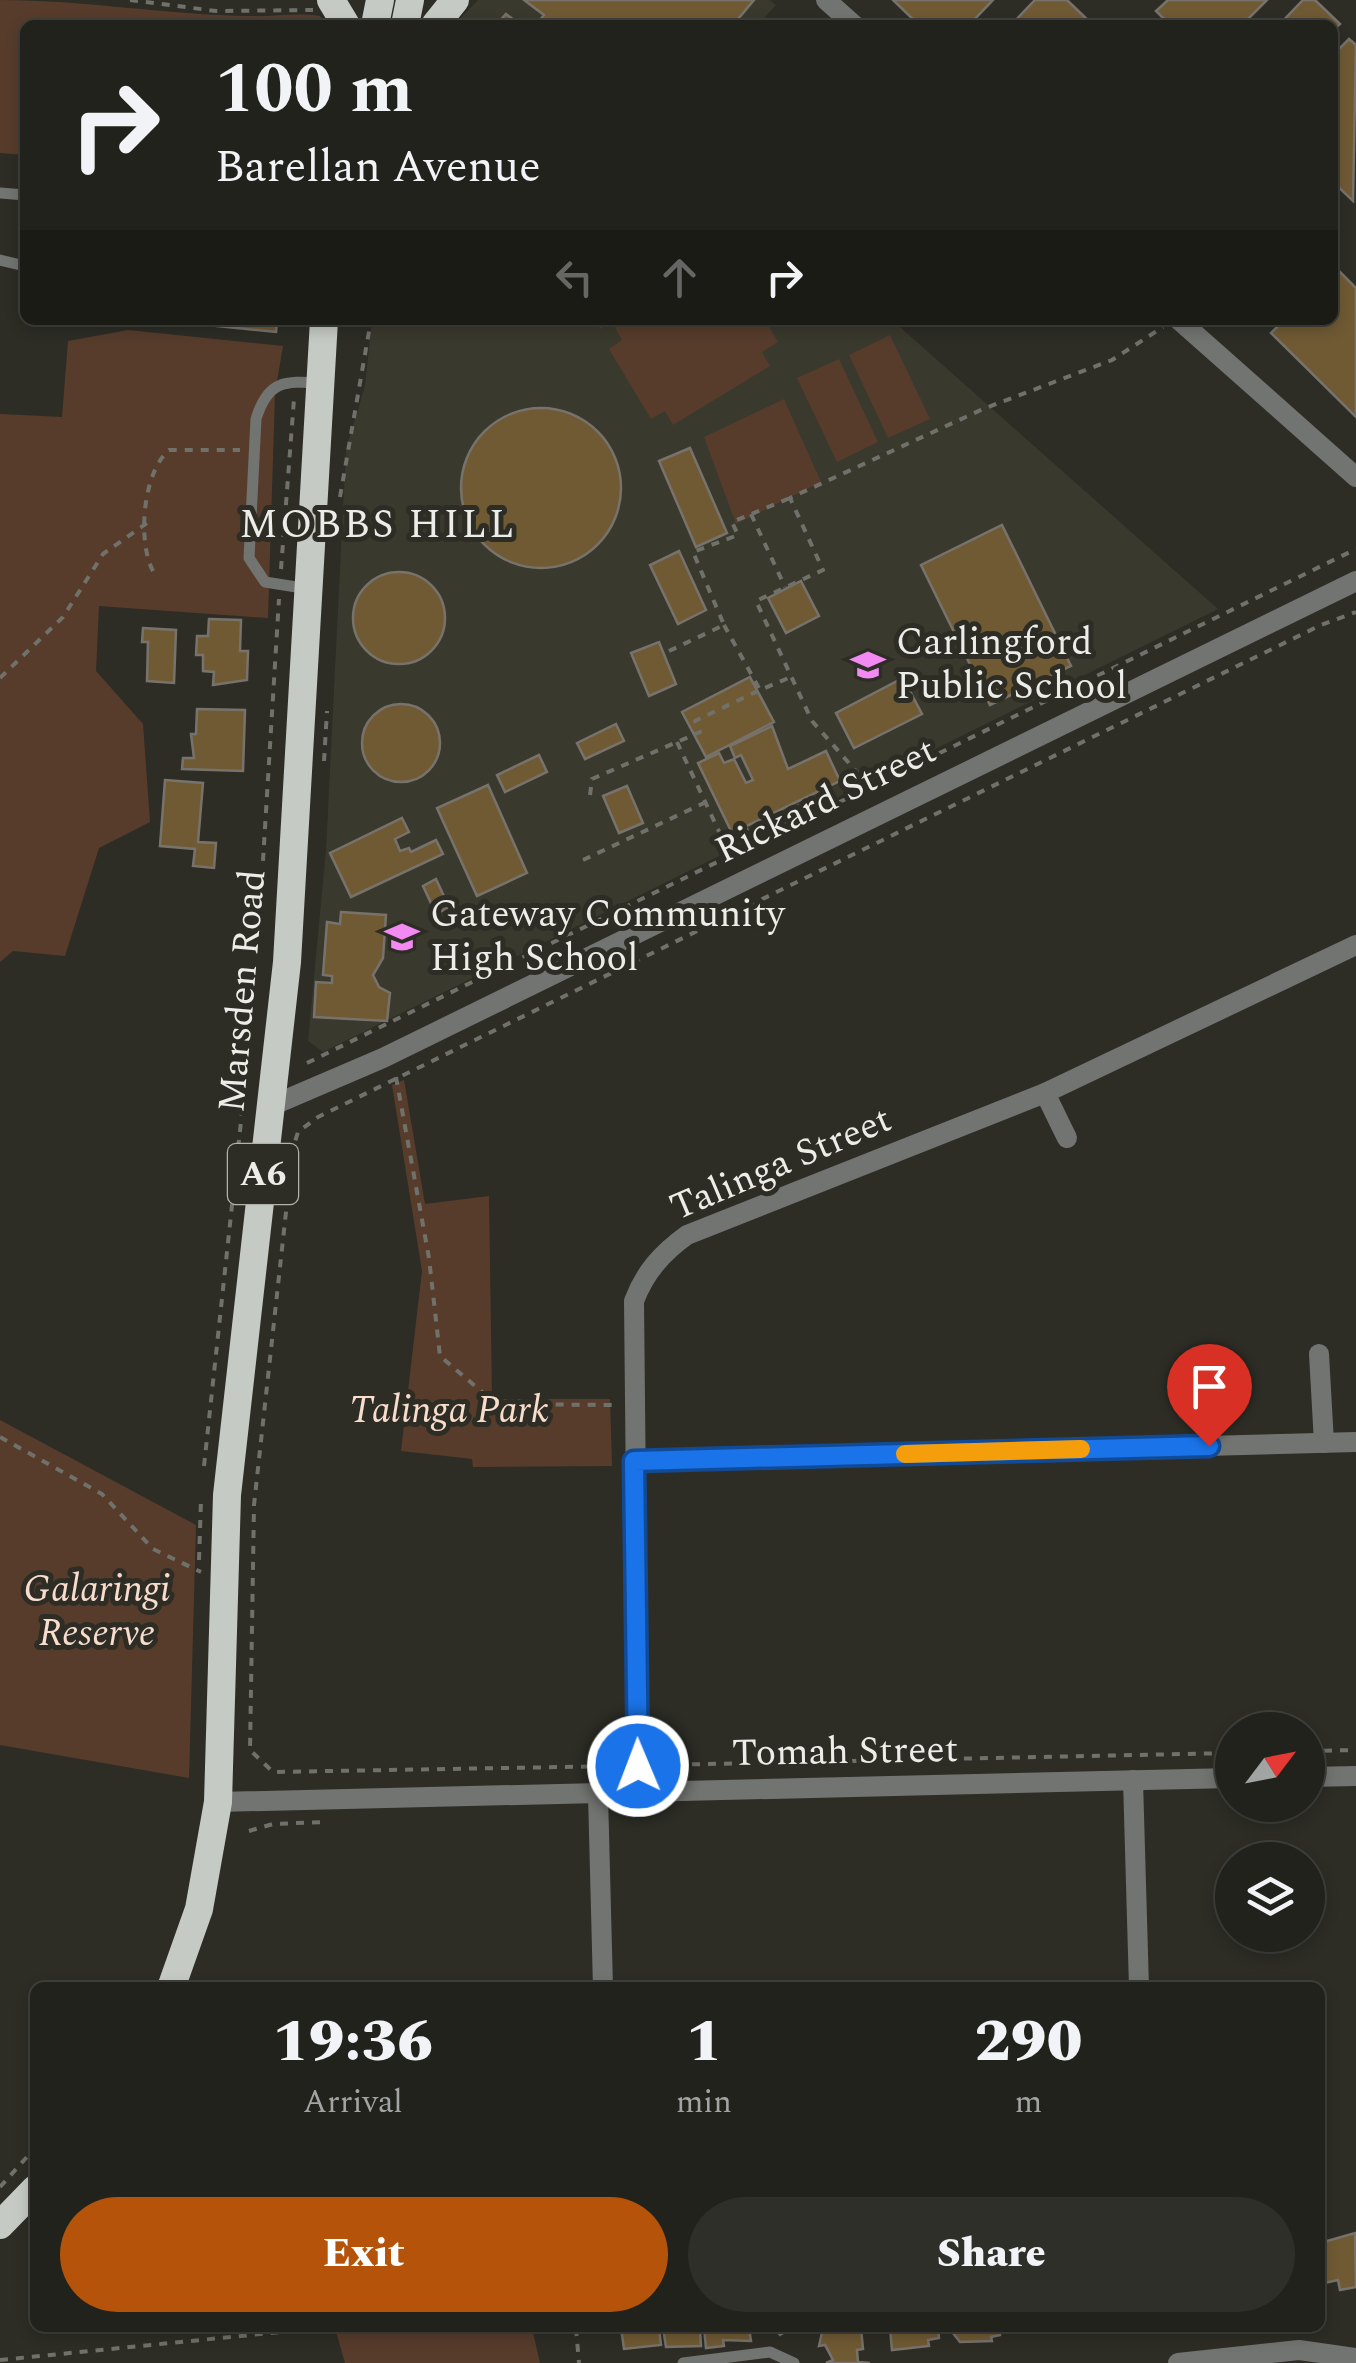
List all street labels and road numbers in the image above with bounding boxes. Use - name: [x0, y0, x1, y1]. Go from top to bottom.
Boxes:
- street label: Rickard Street: [705, 722, 947, 880]
- street label: Marsden Road: [204, 867, 282, 1115]
- street label: Talinga Street: [661, 1091, 901, 1237]
- road number: A6: [228, 1144, 298, 1204]
- street label: Tomah Street: [731, 1721, 959, 1783]

